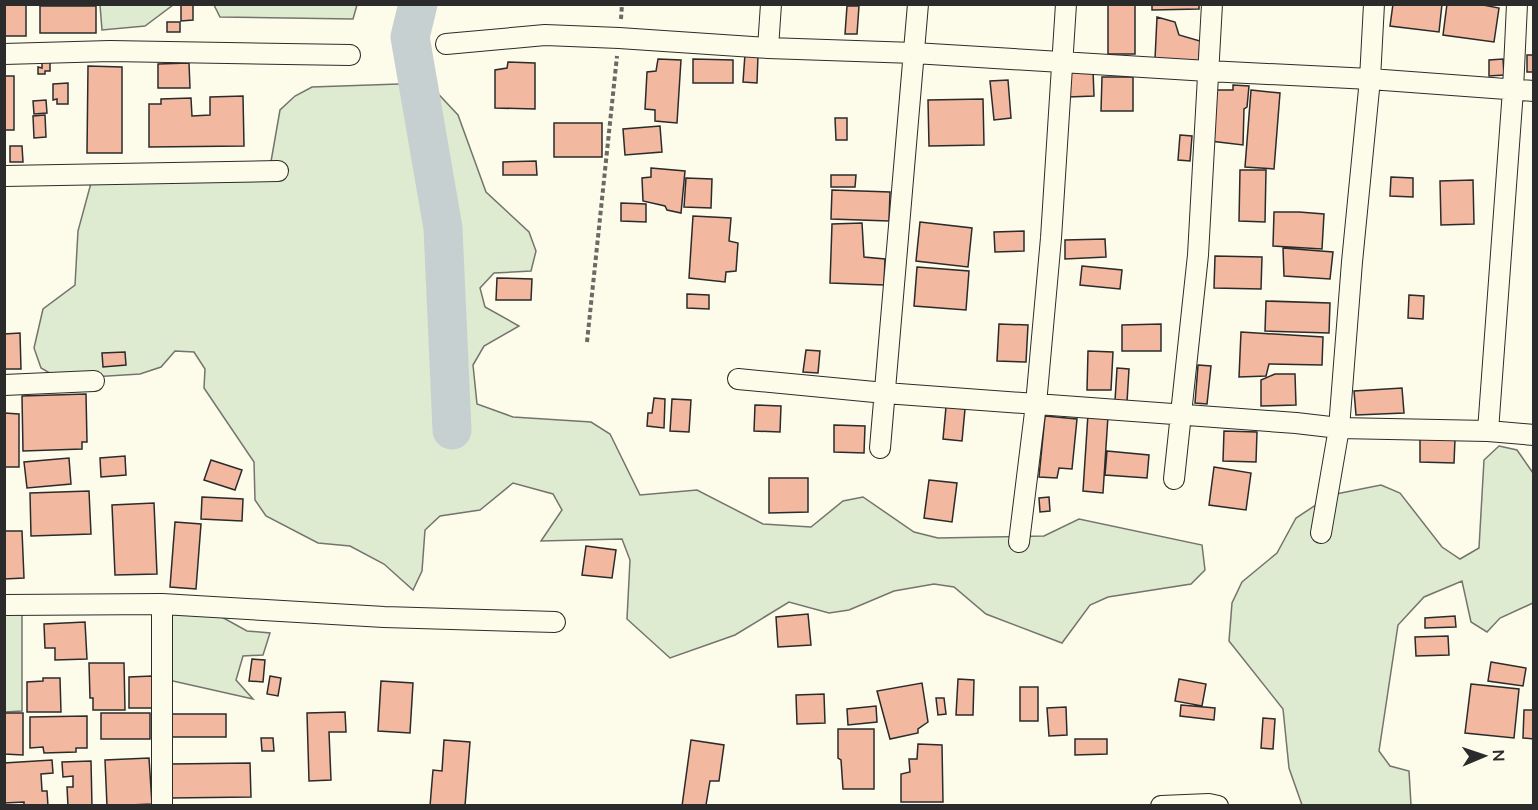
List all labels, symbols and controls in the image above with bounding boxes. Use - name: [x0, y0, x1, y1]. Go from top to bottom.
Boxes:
- north arrow: [1454, 726, 1514, 786]
- text: N: [1489, 749, 1509, 762]

